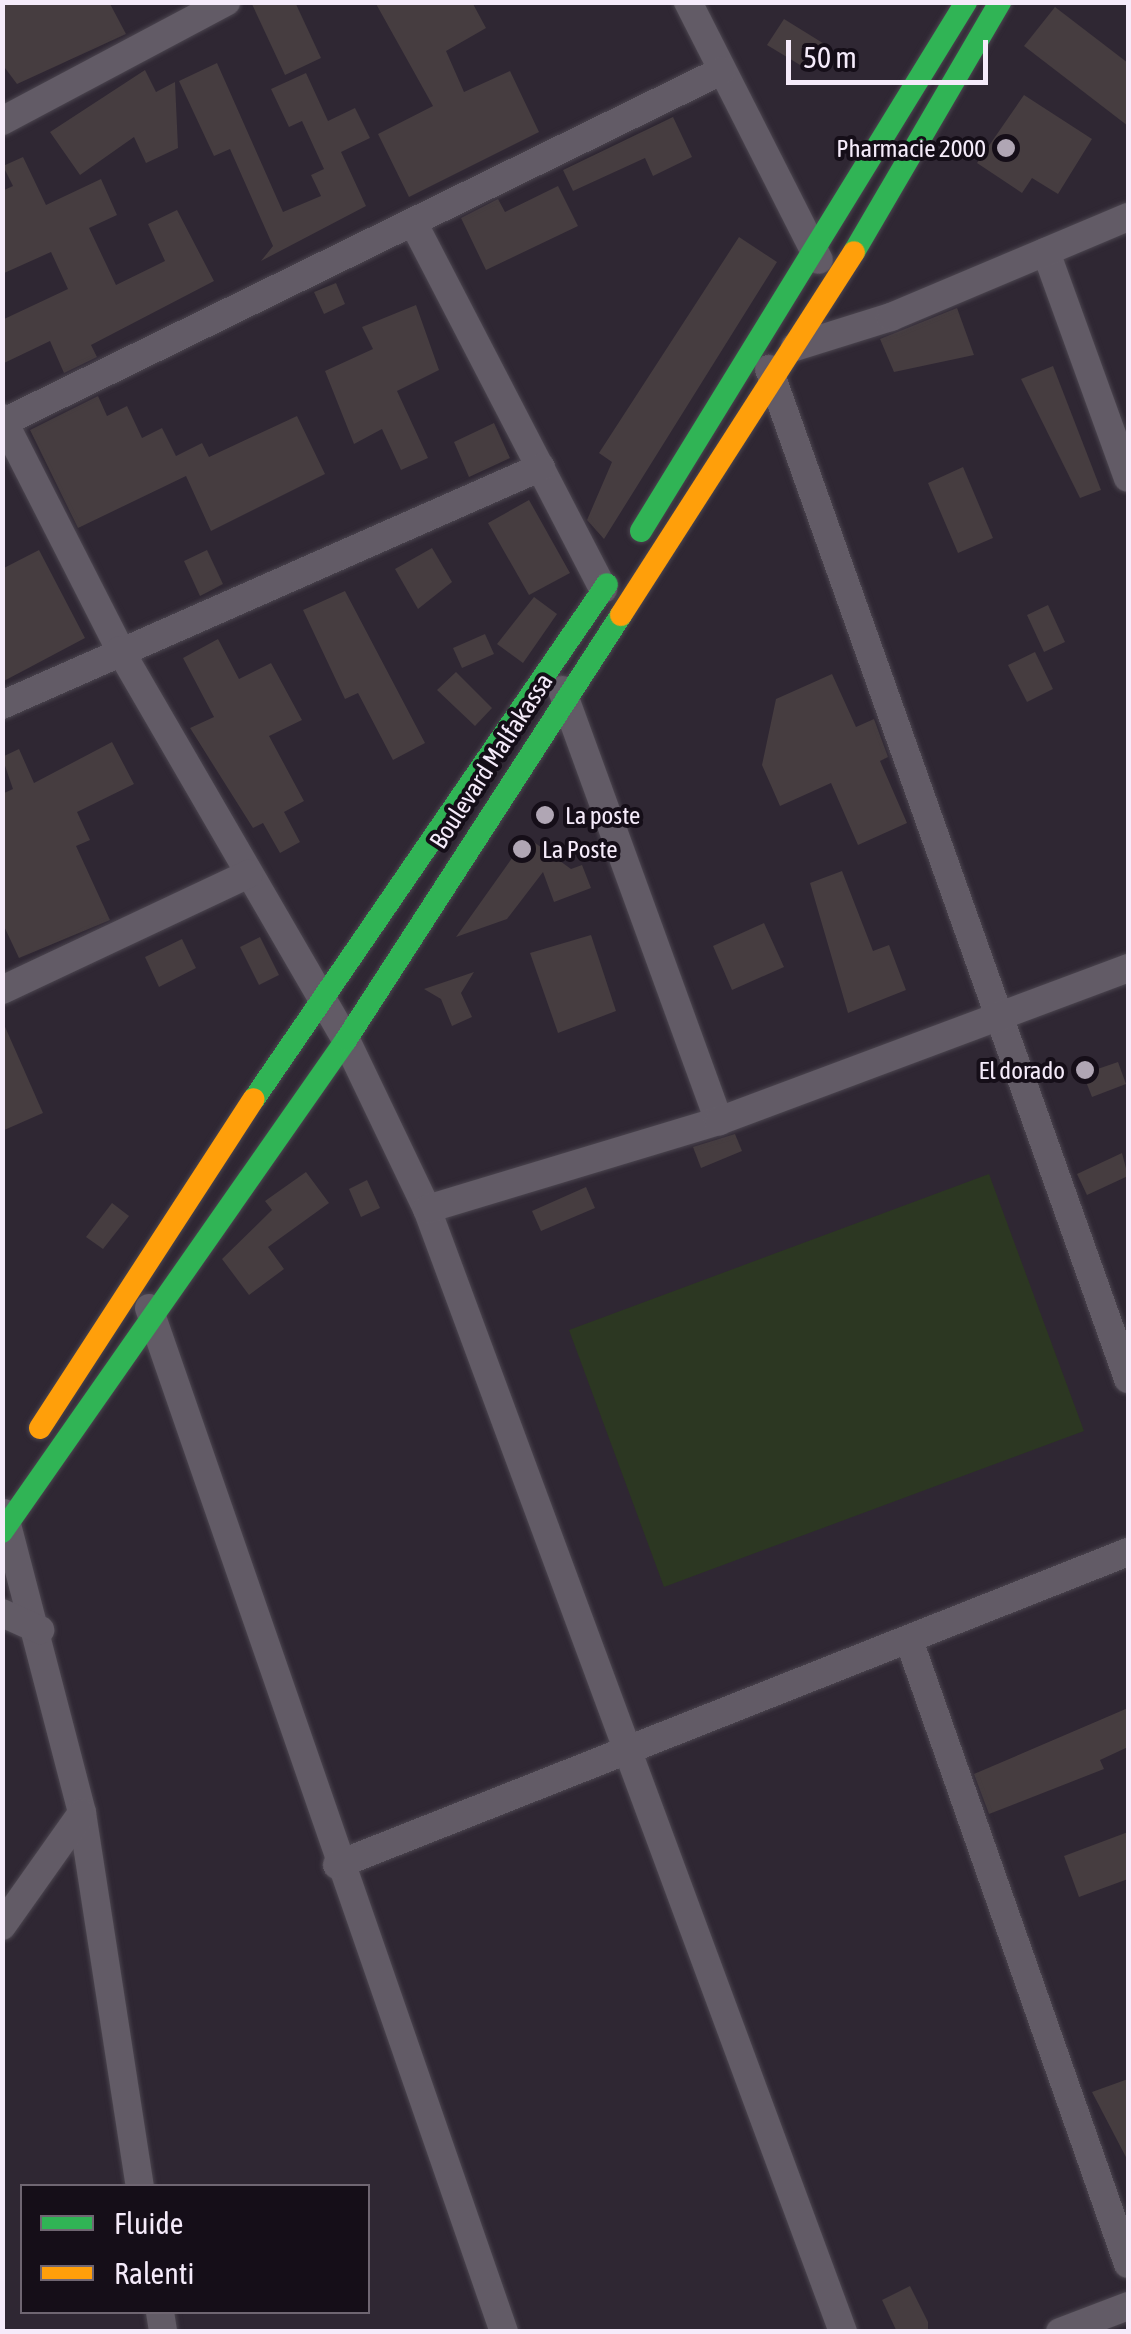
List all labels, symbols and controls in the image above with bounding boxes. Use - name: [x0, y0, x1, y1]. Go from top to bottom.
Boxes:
- scale bar: [791, 20, 994, 82]
- text: 50 m: [803, 40, 857, 74]
- place label: Pharmacie 2000: [836, 133, 986, 163]
- marker: Pharmacie 2000: [995, 137, 1017, 159]
- street label: Boulevard Malfakassa: [423, 668, 559, 854]
- place label: La poste: [565, 800, 640, 830]
- marker: La poste: [534, 804, 556, 826]
- place label: La Poste: [542, 834, 618, 864]
- marker: La Poste: [511, 838, 533, 860]
- place label: El dorado: [979, 1055, 1065, 1085]
- marker: El dorado: [1074, 1059, 1096, 1081]
- legend: [20, 2184, 370, 2314]
- text: Fluide: [114, 2206, 183, 2240]
- text: Ralenti: [114, 2256, 194, 2290]

